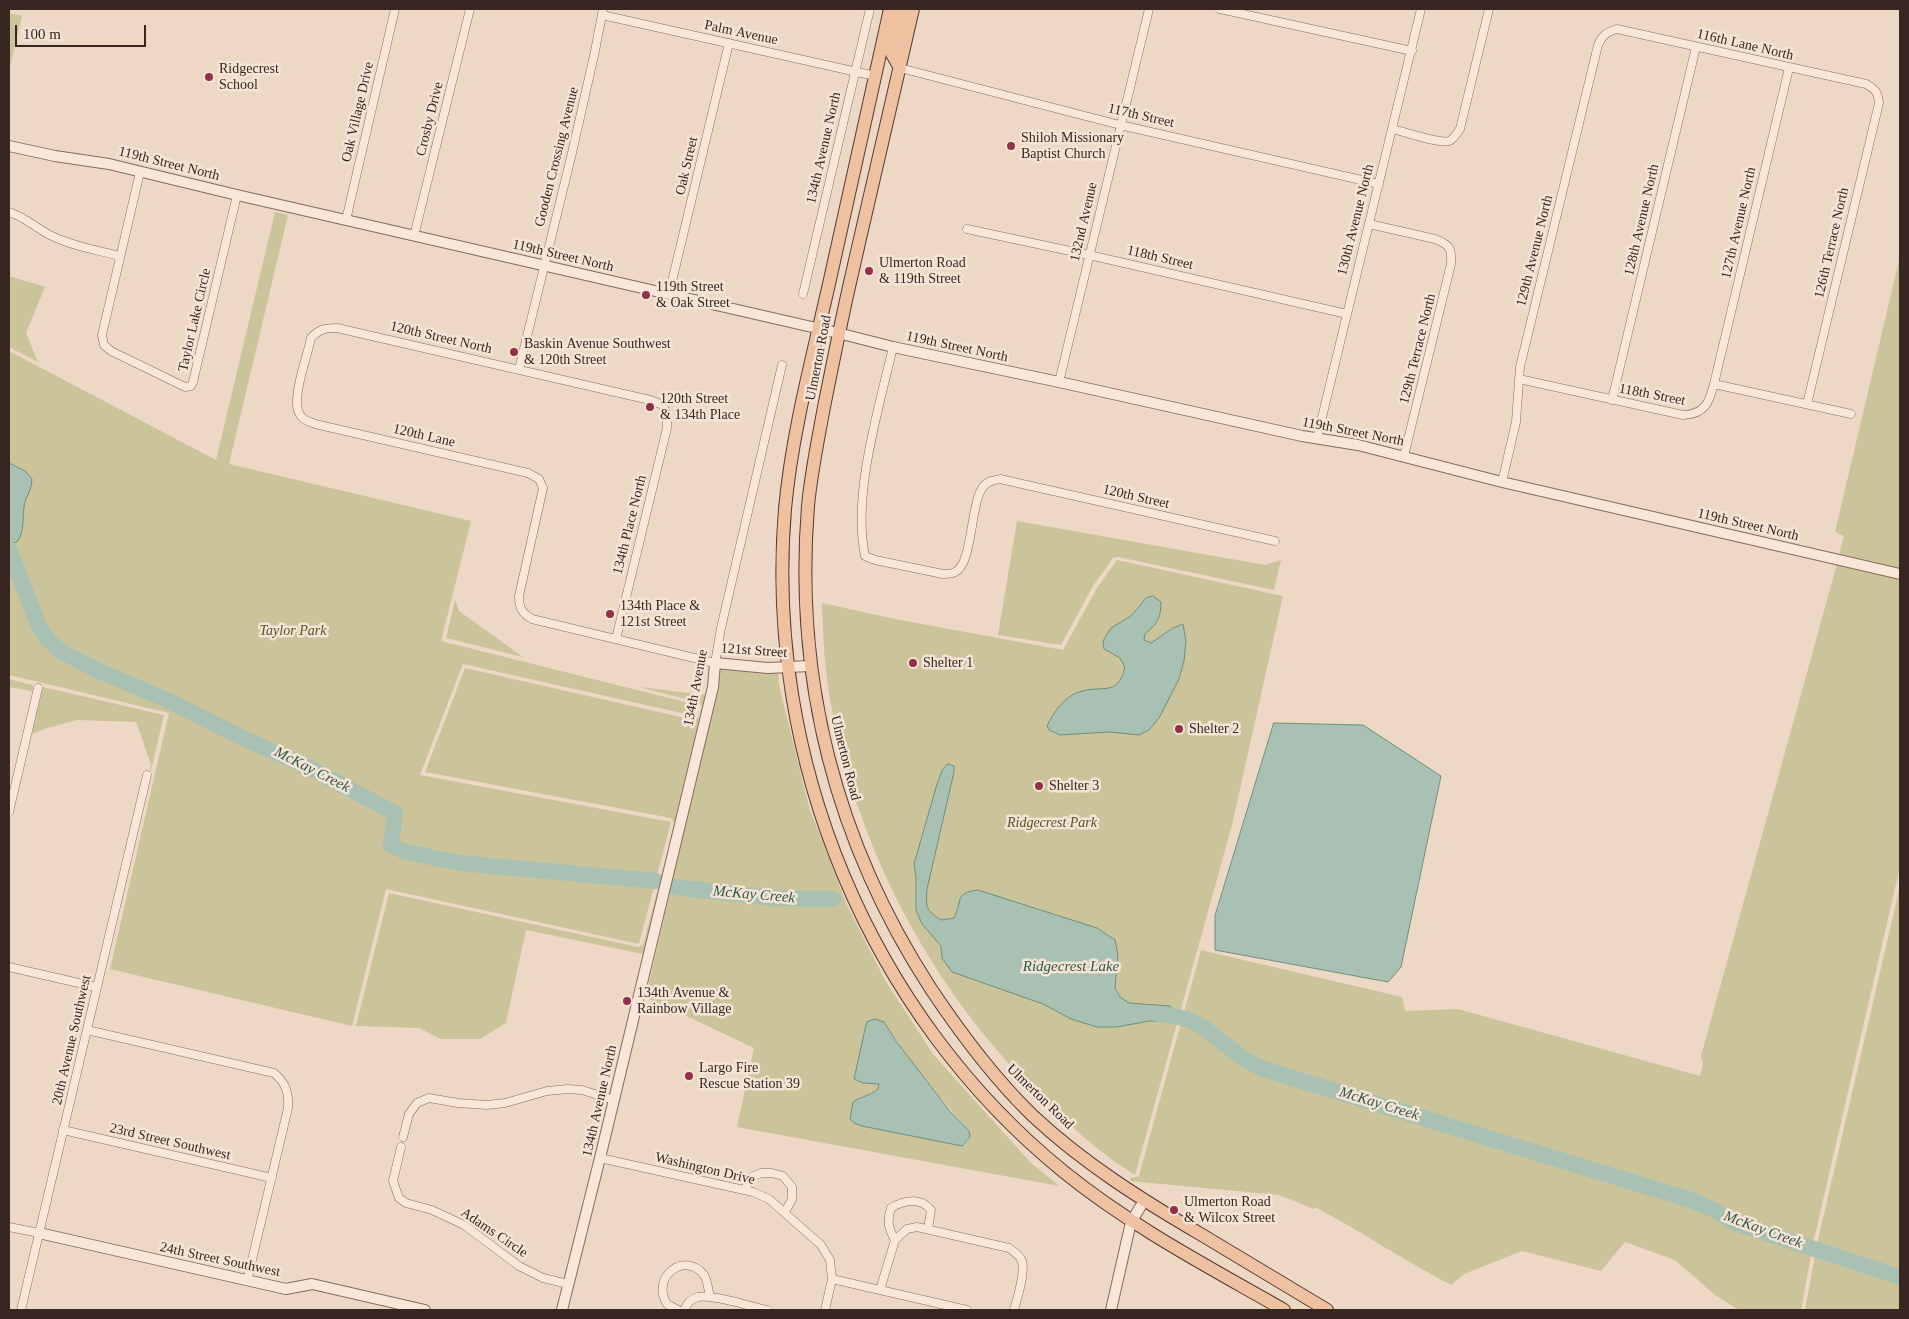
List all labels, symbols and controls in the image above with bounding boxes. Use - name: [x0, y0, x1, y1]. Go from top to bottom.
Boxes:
- scale bar: [18, 15, 149, 47]
- street label: Palm Avenue: [703, 17, 779, 49]
- text: 100 m: [23, 26, 61, 42]
- street label: 116th Lane North: [1695, 26, 1795, 64]
- street label: Oak Village Drive: [338, 60, 378, 164]
- place label: Ridgecrest School: [219, 61, 279, 94]
- marker: Ridgecrest School: [203, 71, 215, 83]
- street label: Crosby Drive: [413, 80, 447, 158]
- street label: Gooden Crossing Avenue: [531, 85, 583, 229]
- street label: 134th Avenue North: [803, 91, 845, 205]
- street label: 117th Street: [1106, 100, 1176, 132]
- place label: Shiloh Missionary Baptist Church: [1021, 130, 1124, 162]
- street label: Oak Street: [672, 135, 702, 197]
- marker: Shiloh Missionary Baptist Church: [1005, 140, 1017, 152]
- street label: 119th Street North: [117, 143, 221, 185]
- street label: 130th Avenue North: [1334, 163, 1378, 277]
- street label: 128th Avenue North: [1621, 163, 1663, 277]
- street label: 127th Avenue North: [1718, 166, 1760, 280]
- street label: 132nd Avenue: [1067, 181, 1101, 263]
- street label: 126th Terrace North: [1811, 186, 1853, 300]
- street label: 129th Avenue North: [1513, 194, 1557, 308]
- street label: 119th Street North: [511, 236, 615, 276]
- street label: 118th Street: [1125, 242, 1195, 274]
- place label: Ulmerton Road & 119th Street: [879, 255, 966, 288]
- marker: Ulmerton Road & 119th Street: [863, 265, 875, 277]
- street label: Taylor Lake Circle: [175, 267, 215, 373]
- place label: 119th Street & Oak Street: [656, 279, 730, 312]
- marker: 119th Street & Oak Street: [640, 289, 652, 301]
- street label: 129th Terrace North: [1396, 292, 1440, 406]
- street label: Ulmerton Road: [802, 314, 836, 402]
- street label: 120th Street North: [388, 318, 494, 358]
- street label: 119th Street North: [905, 328, 1009, 366]
- place label: Baskin Avenue Southwest & 120th Street: [524, 336, 671, 368]
- marker: Baskin Avenue Southwest & 120th Street: [508, 346, 520, 358]
- street label: 118th Street: [1617, 380, 1687, 410]
- place label: 120th Street & 134th Place: [660, 391, 740, 424]
- marker: 120th Street & 134th Place: [644, 401, 656, 413]
- street label: 119th Street North: [1301, 414, 1405, 450]
- street label: 120th Lane: [391, 421, 457, 451]
- street label: 134th Place North: [610, 474, 650, 576]
- street label: 120th Street: [1101, 481, 1171, 513]
- street label: 119th Street North: [1696, 505, 1800, 545]
- place label: 134th Place & 121st Street: [620, 598, 700, 630]
- marker: 134th Place & 121st Street: [604, 608, 616, 620]
- park label: Taylor Park: [260, 623, 326, 639]
- street label: 121st Street: [720, 640, 788, 662]
- street label: 134th Avenue: [680, 648, 712, 728]
- place label: Shelter 1: [923, 655, 973, 671]
- marker: Shelter 1: [907, 657, 919, 669]
- street label: Ulmerton Road: [826, 714, 864, 802]
- place label: Shelter 2: [1189, 721, 1239, 737]
- marker: Shelter 2: [1173, 723, 1185, 735]
- water label: McKay Creek: [271, 743, 353, 797]
- place label: Shelter 3: [1049, 778, 1099, 794]
- marker: Shelter 3: [1033, 780, 1045, 792]
- park label: Ridgecrest Park: [1007, 815, 1097, 831]
- water label: McKay Creek: [712, 882, 796, 908]
- water label: Ridgecrest Lake: [1023, 958, 1119, 976]
- street label: 20th Avenue Southwest: [49, 973, 95, 1107]
- place label: 134th Avenue & Rainbow Village: [637, 985, 731, 1018]
- marker: 134th Avenue & Rainbow Village: [621, 995, 633, 1007]
- street label: 134th Avenue North: [579, 1044, 621, 1158]
- place label: Largo Fire Rescue Station 39: [699, 1060, 800, 1092]
- street label: Ulmerton Road: [1003, 1061, 1077, 1133]
- marker: Largo Fire Rescue Station 39: [683, 1070, 695, 1082]
- water label: McKay Creek: [1337, 1083, 1421, 1125]
- street label: 23rd Street Southwest: [108, 1120, 232, 1164]
- street label: Washington Drive: [653, 1149, 757, 1189]
- place label: Ulmerton Road & Wilcox Street: [1184, 1194, 1275, 1226]
- street label: Adams Circle: [457, 1204, 531, 1262]
- marker: Ulmerton Road & Wilcox Street: [1168, 1204, 1180, 1216]
- water label: McKay Creek: [1721, 1207, 1805, 1253]
- street label: 24th Street Southwest: [158, 1239, 282, 1281]

